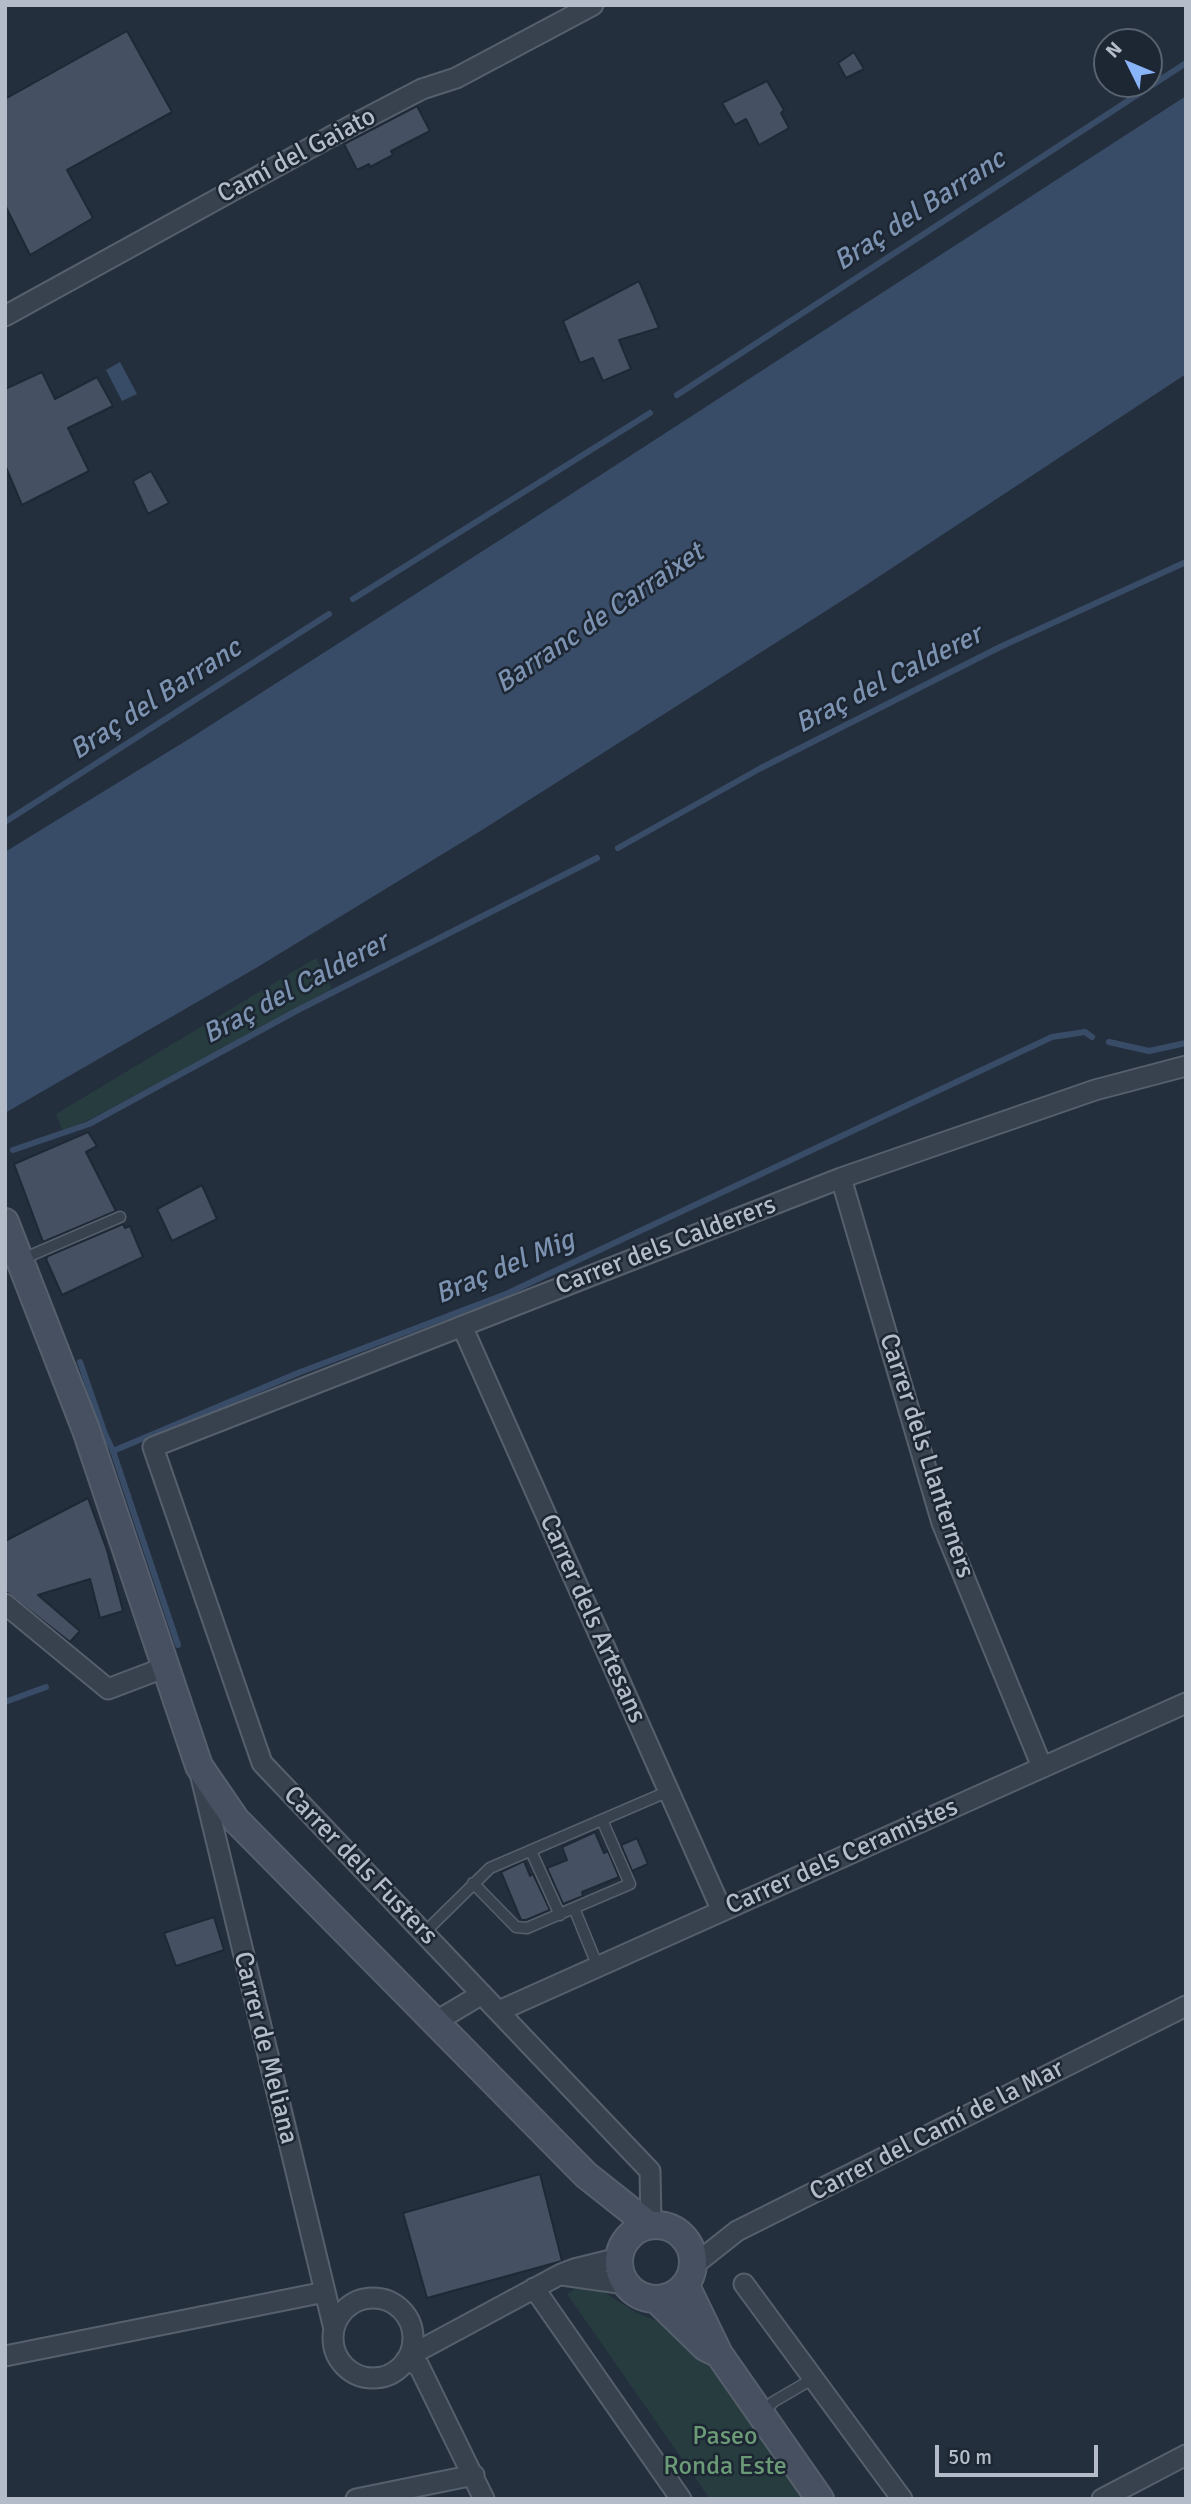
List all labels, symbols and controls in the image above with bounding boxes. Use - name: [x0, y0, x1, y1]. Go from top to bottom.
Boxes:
- north arrow: [1093, 28, 1163, 98]
- text: N: [1101, 37, 1127, 63]
- street label: Camí del Gaiato: [213, 101, 381, 211]
- water label: Braç del Barranc: [828, 143, 1012, 279]
- water label: Barranc de Carraixet: [489, 537, 711, 701]
- water label: Braç del Calderer: [790, 618, 988, 742]
- water label: Braç del Barranc: [64, 632, 248, 768]
- water label: Braç del Calderer: [198, 926, 394, 1052]
- street label: Carrer dels Calderers: [552, 1190, 780, 1302]
- water label: Braç del Mig: [430, 1224, 580, 1312]
- street label: Carrer dels Llanterners: [872, 1330, 980, 1582]
- street label: Carrer dels Artesans: [532, 1510, 652, 1728]
- street label: Carrer dels Fusters: [276, 1780, 444, 1952]
- street label: Carrer dels Ceramistes: [721, 1792, 963, 1922]
- street label: Carrer de Meliana: [226, 1949, 304, 2147]
- street label: Carrer del Camí de la Mar: [805, 2053, 1069, 2209]
- park label: Paseo Ronda Este: [663, 2421, 787, 2482]
- scale bar: [939, 2430, 1102, 2474]
- text: 50 m: [948, 2444, 992, 2470]

